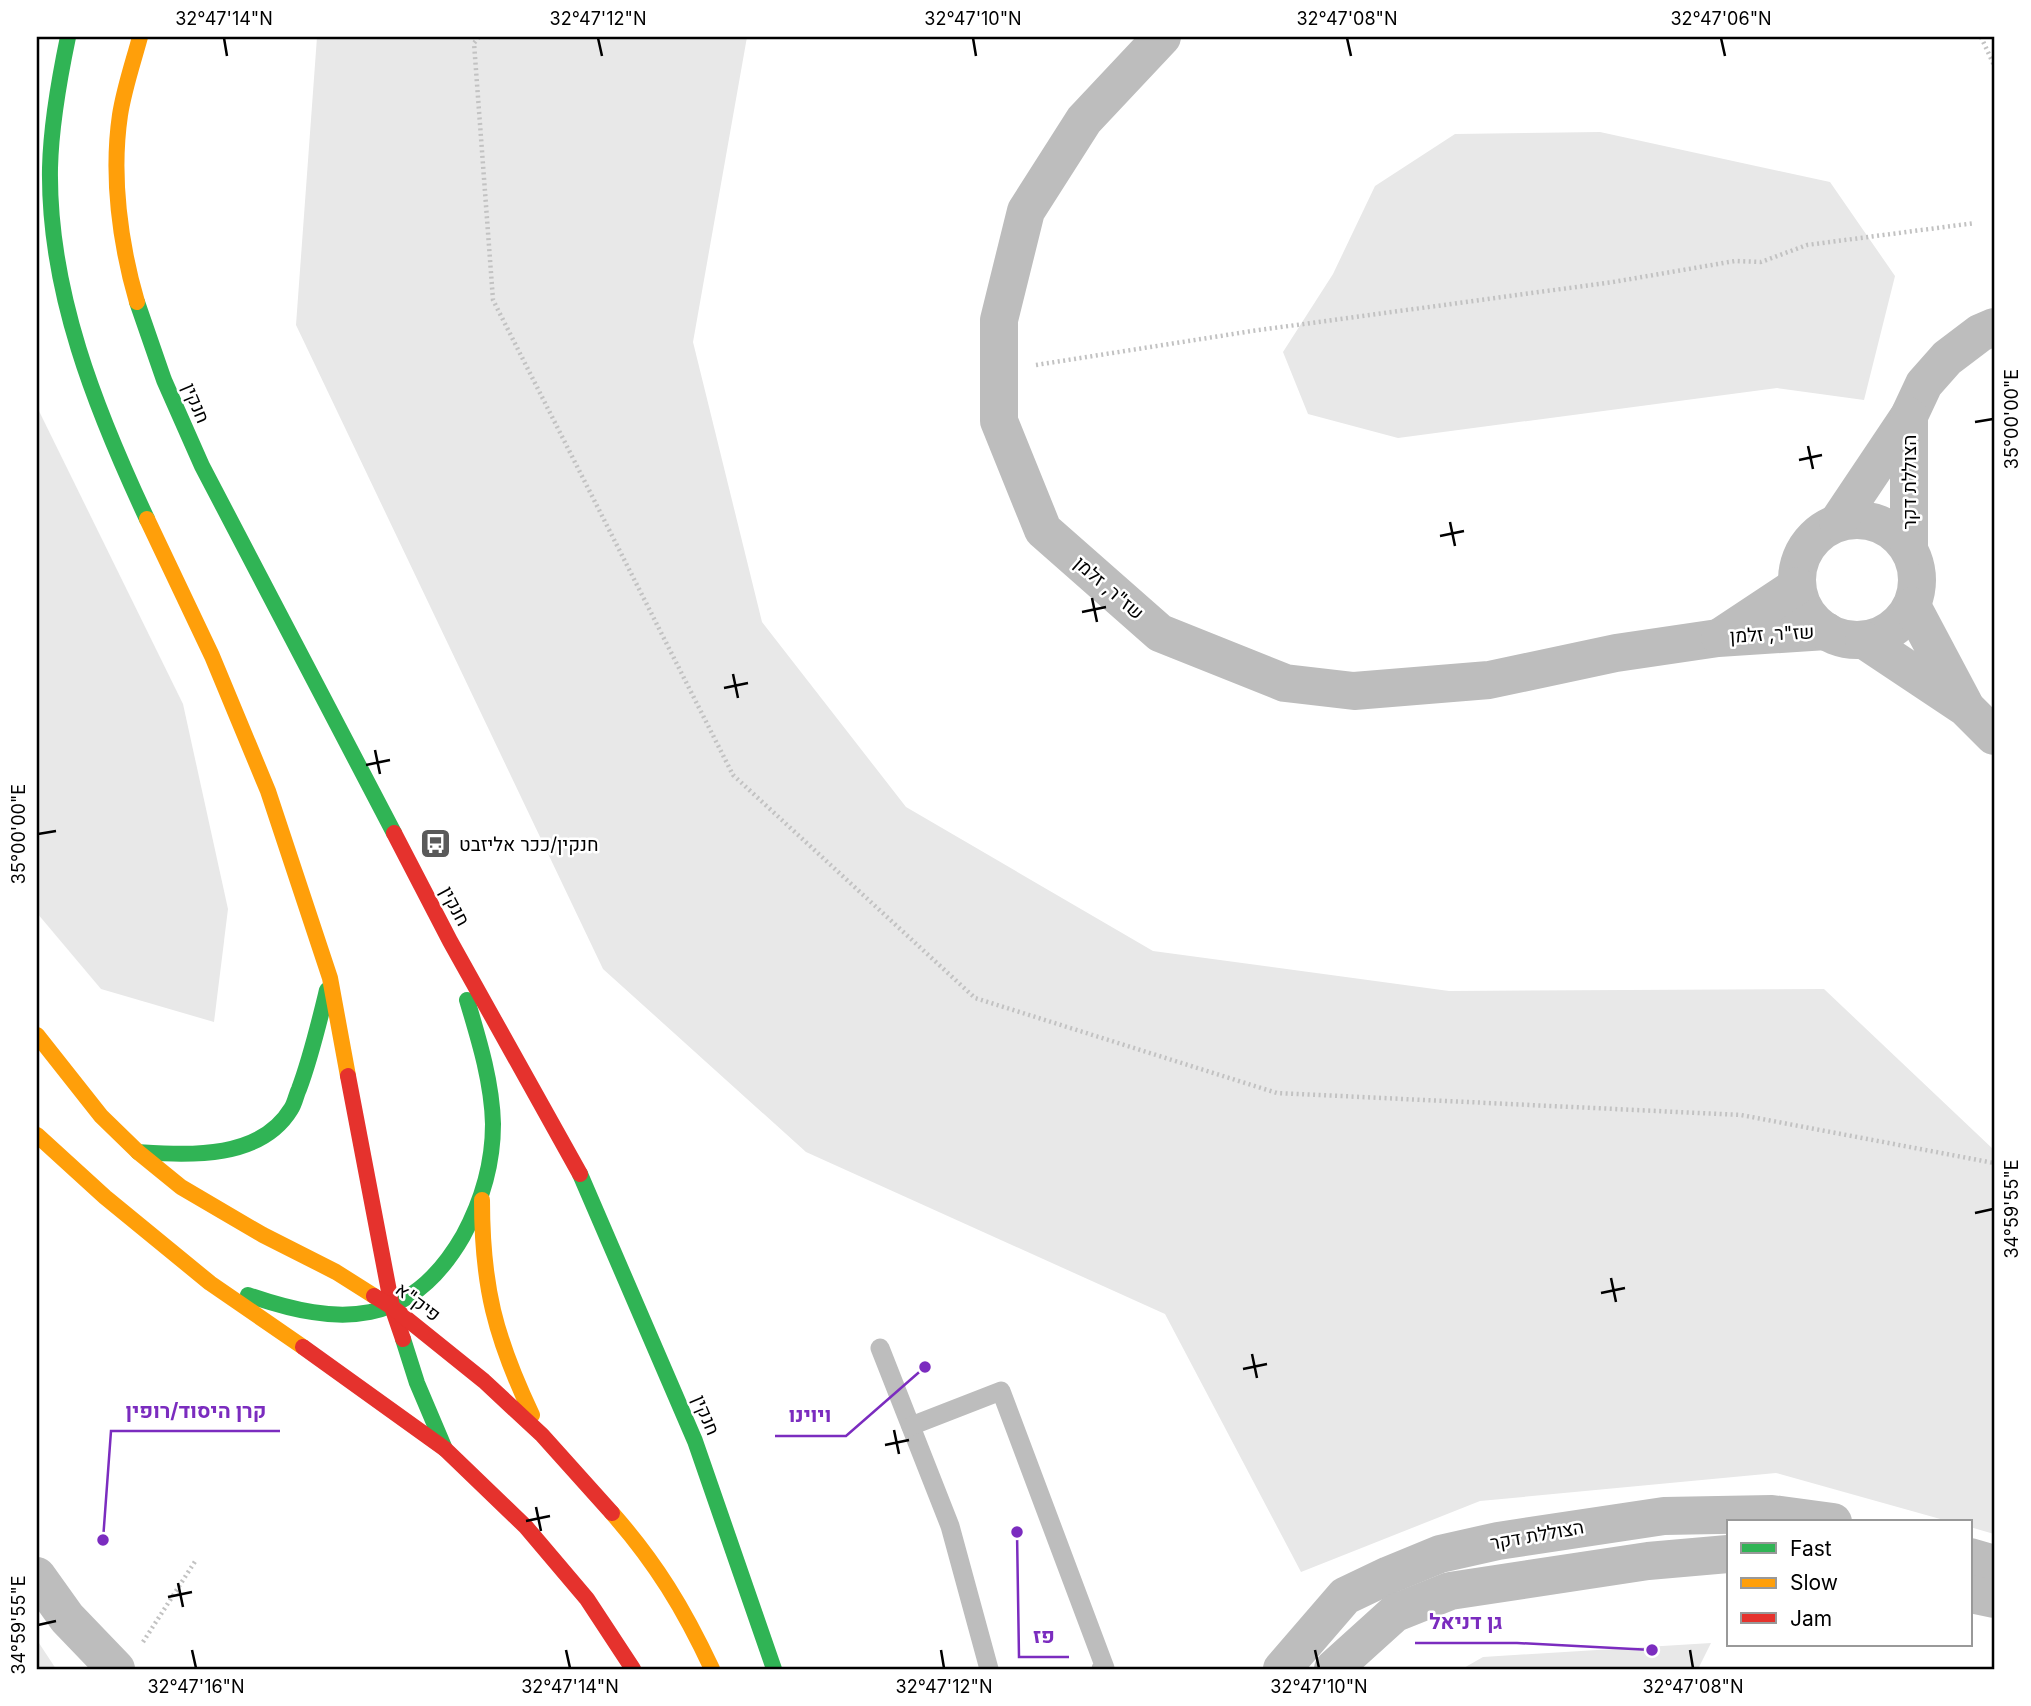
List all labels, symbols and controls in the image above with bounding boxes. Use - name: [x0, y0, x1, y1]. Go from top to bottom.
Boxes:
- text: 32°47'14"N: [175, 8, 273, 29]
- text: 32°47'12"N: [550, 8, 646, 29]
- text: 32°47'10"N: [924, 8, 1022, 29]
- text: 32°47'08"N: [1296, 8, 1398, 29]
- text: 32°47'06"N: [1670, 8, 1772, 29]
- text: 35°00'00"E: [2001, 369, 2022, 469]
- street label: חנקין: [177, 379, 215, 427]
- street label: הצוללת דקר: [1898, 435, 1921, 529]
- street label: שז"ר, זלמן: [1069, 552, 1149, 624]
- street label: שז"ר, זלמן: [1729, 620, 1815, 648]
- text: 35°00'00"E: [8, 784, 29, 884]
- bus stop icon: חנקין/ככר אליזבט: [419, 827, 453, 861]
- place label: חנקין/ככר אליזבט: [459, 833, 599, 856]
- street label: חנקין: [435, 882, 475, 930]
- text: 34°59'55"E: [2001, 1159, 2022, 1259]
- street label: פיק"א: [391, 1278, 445, 1326]
- callout: קרן היסוד/רופין: [111, 1389, 280, 1431]
- street label: חנקין: [687, 1391, 725, 1439]
- callout: ויוינו: [775, 1394, 846, 1436]
- text: קרן היסוד/רופין: [126, 1398, 266, 1423]
- text: ויוינו: [789, 1402, 831, 1427]
- street label: הצוללת דקר: [1488, 1515, 1586, 1555]
- legend: [1727, 1520, 1972, 1646]
- text: Fast: [1790, 1536, 1832, 1561]
- text: Slow: [1790, 1570, 1838, 1595]
- text: 34°59'55"E: [8, 1575, 29, 1675]
- callout: גן דניאל: [1415, 1601, 1517, 1643]
- text: Jam: [1790, 1606, 1832, 1631]
- text: גן דניאל: [1429, 1609, 1503, 1634]
- callout: פז: [1019, 1615, 1069, 1657]
- text: פז: [1033, 1623, 1055, 1648]
- text: 32°47'16"N: [147, 1676, 245, 1697]
- text: 32°47'14"N: [521, 1676, 619, 1697]
- text: 32°47'12"N: [896, 1676, 992, 1697]
- text: 32°47'10"N: [1270, 1676, 1368, 1697]
- text: 32°47'08"N: [1642, 1676, 1744, 1697]

